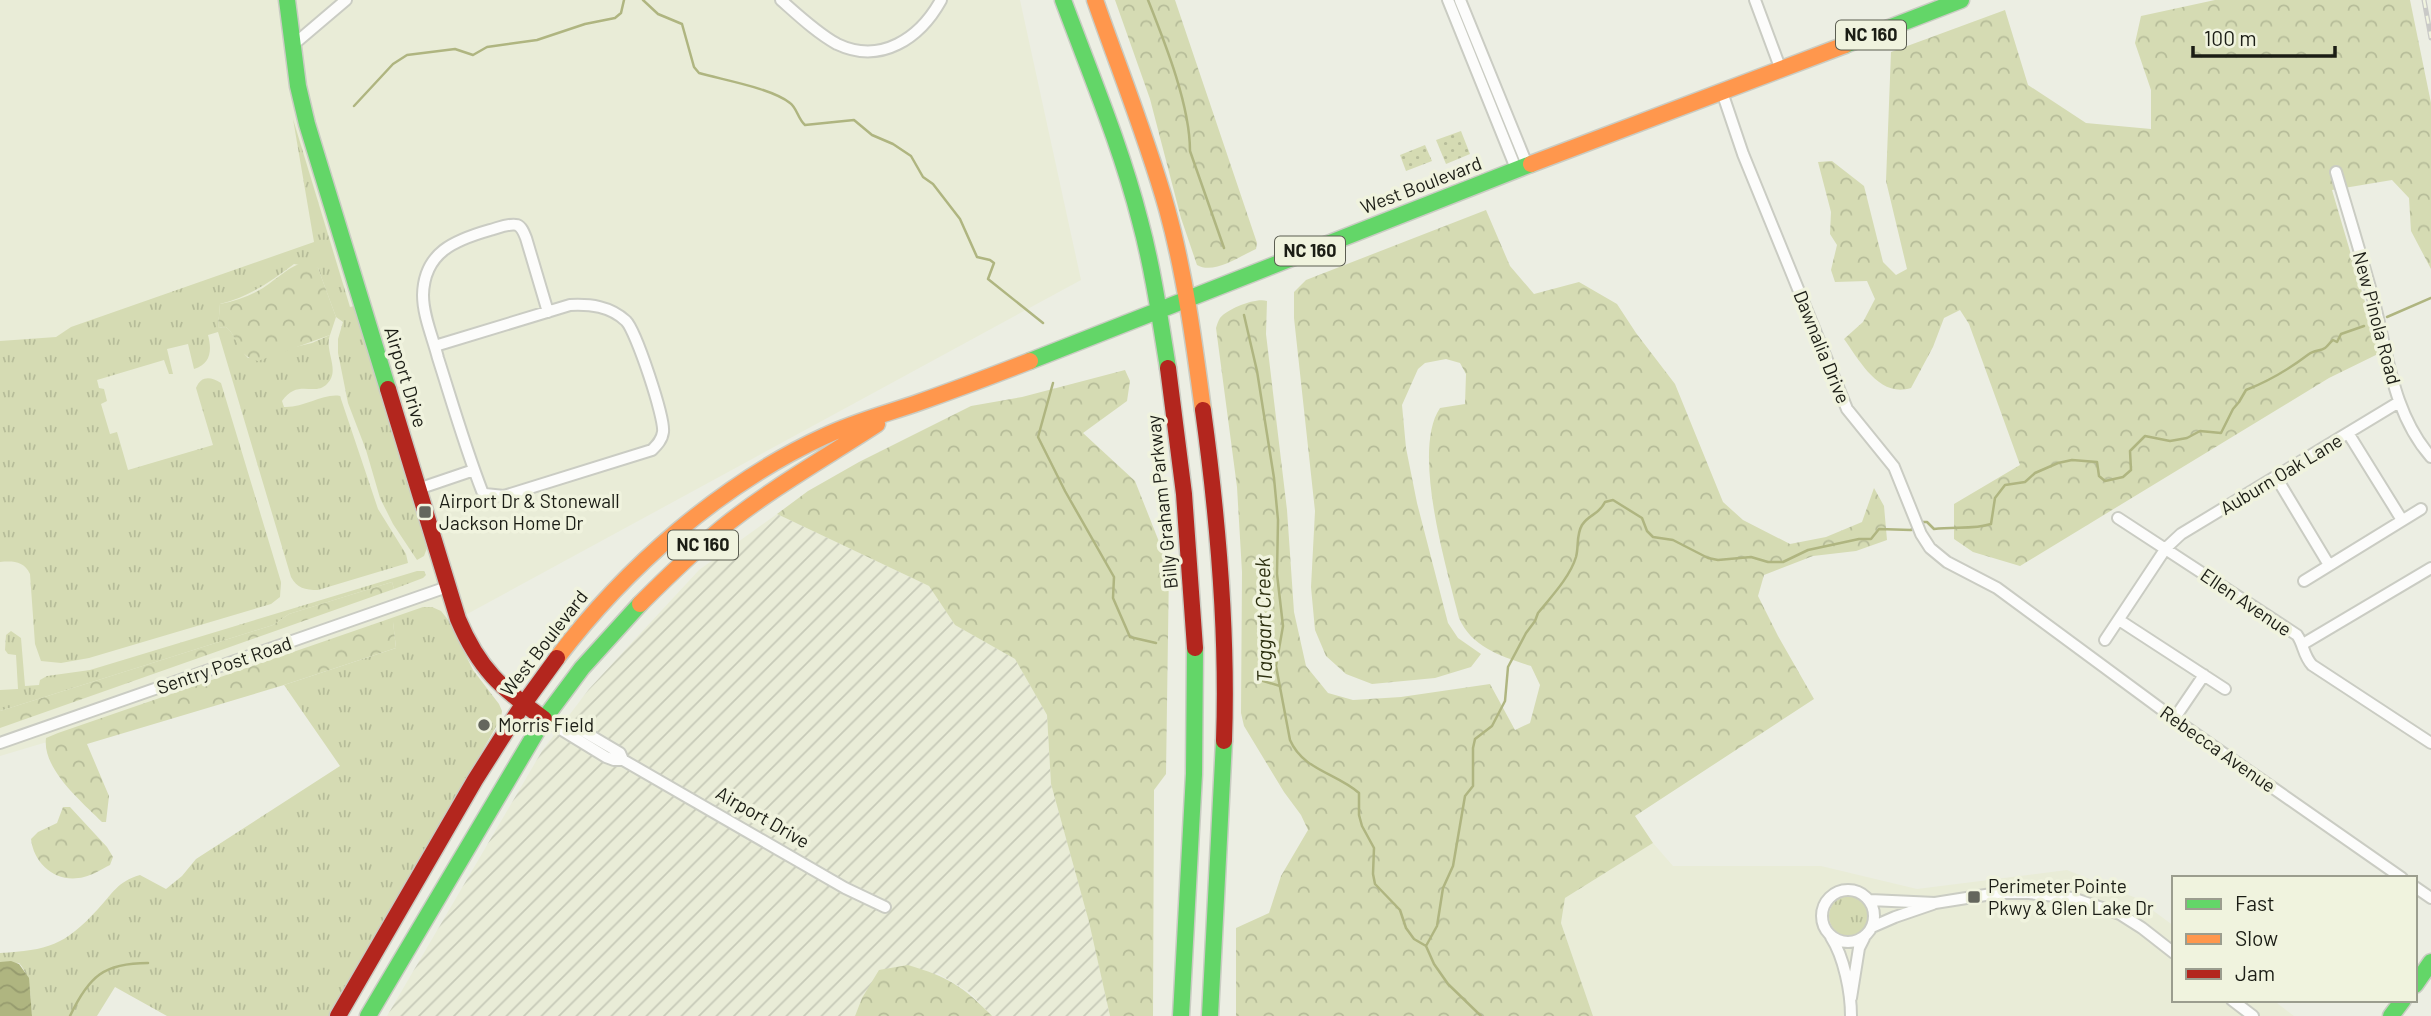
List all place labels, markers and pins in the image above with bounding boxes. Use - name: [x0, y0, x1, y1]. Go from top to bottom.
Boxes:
- place label: Airport Dr & Stonewall Jackson Home Dr: [439, 489, 620, 534]
- marker: Airport Dr & Stonewall Jackson Home Dr: [417, 504, 433, 520]
- place label: Morris Field: [498, 713, 594, 736]
- marker: Morris Field: [476, 717, 492, 733]
- place label: Perimeter Pointe Pkwy & Glen Lake Dr: [1988, 874, 2154, 919]
- marker: Perimeter Pointe Pkwy & Glen Lake Dr: [1966, 889, 1982, 905]

